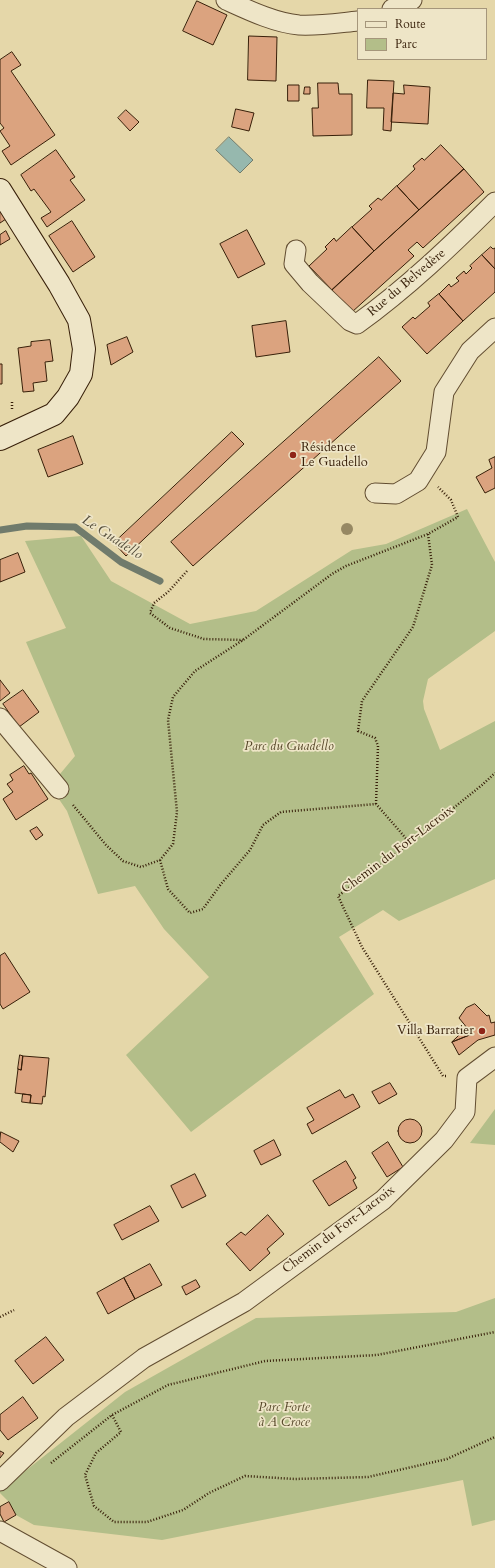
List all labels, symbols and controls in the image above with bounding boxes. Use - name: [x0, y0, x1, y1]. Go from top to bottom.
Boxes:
- legend: [357, 8, 487, 60]
- text: Route: [395, 16, 426, 32]
- text: Parc: [395, 36, 417, 52]
- street label: Rue du Belvedère: [365, 246, 449, 320]
- place label: Résidence Le Guadello: [301, 440, 368, 471]
- marker: Résidence Le Guadello: [288, 450, 298, 460]
- water label: Le Guadello: [79, 512, 145, 564]
- park label: Parc du Guadello: [244, 739, 334, 755]
- street label: Chemin du Fort-Lacroix: [339, 803, 457, 897]
- place label: Villa Barratier: [397, 1023, 474, 1039]
- marker: Villa Barratier: [477, 1026, 487, 1036]
- street label: Chemin du Fort-Lacroix: [280, 1183, 398, 1277]
- park label: Parc Forte à A Croce: [258, 1400, 310, 1431]

